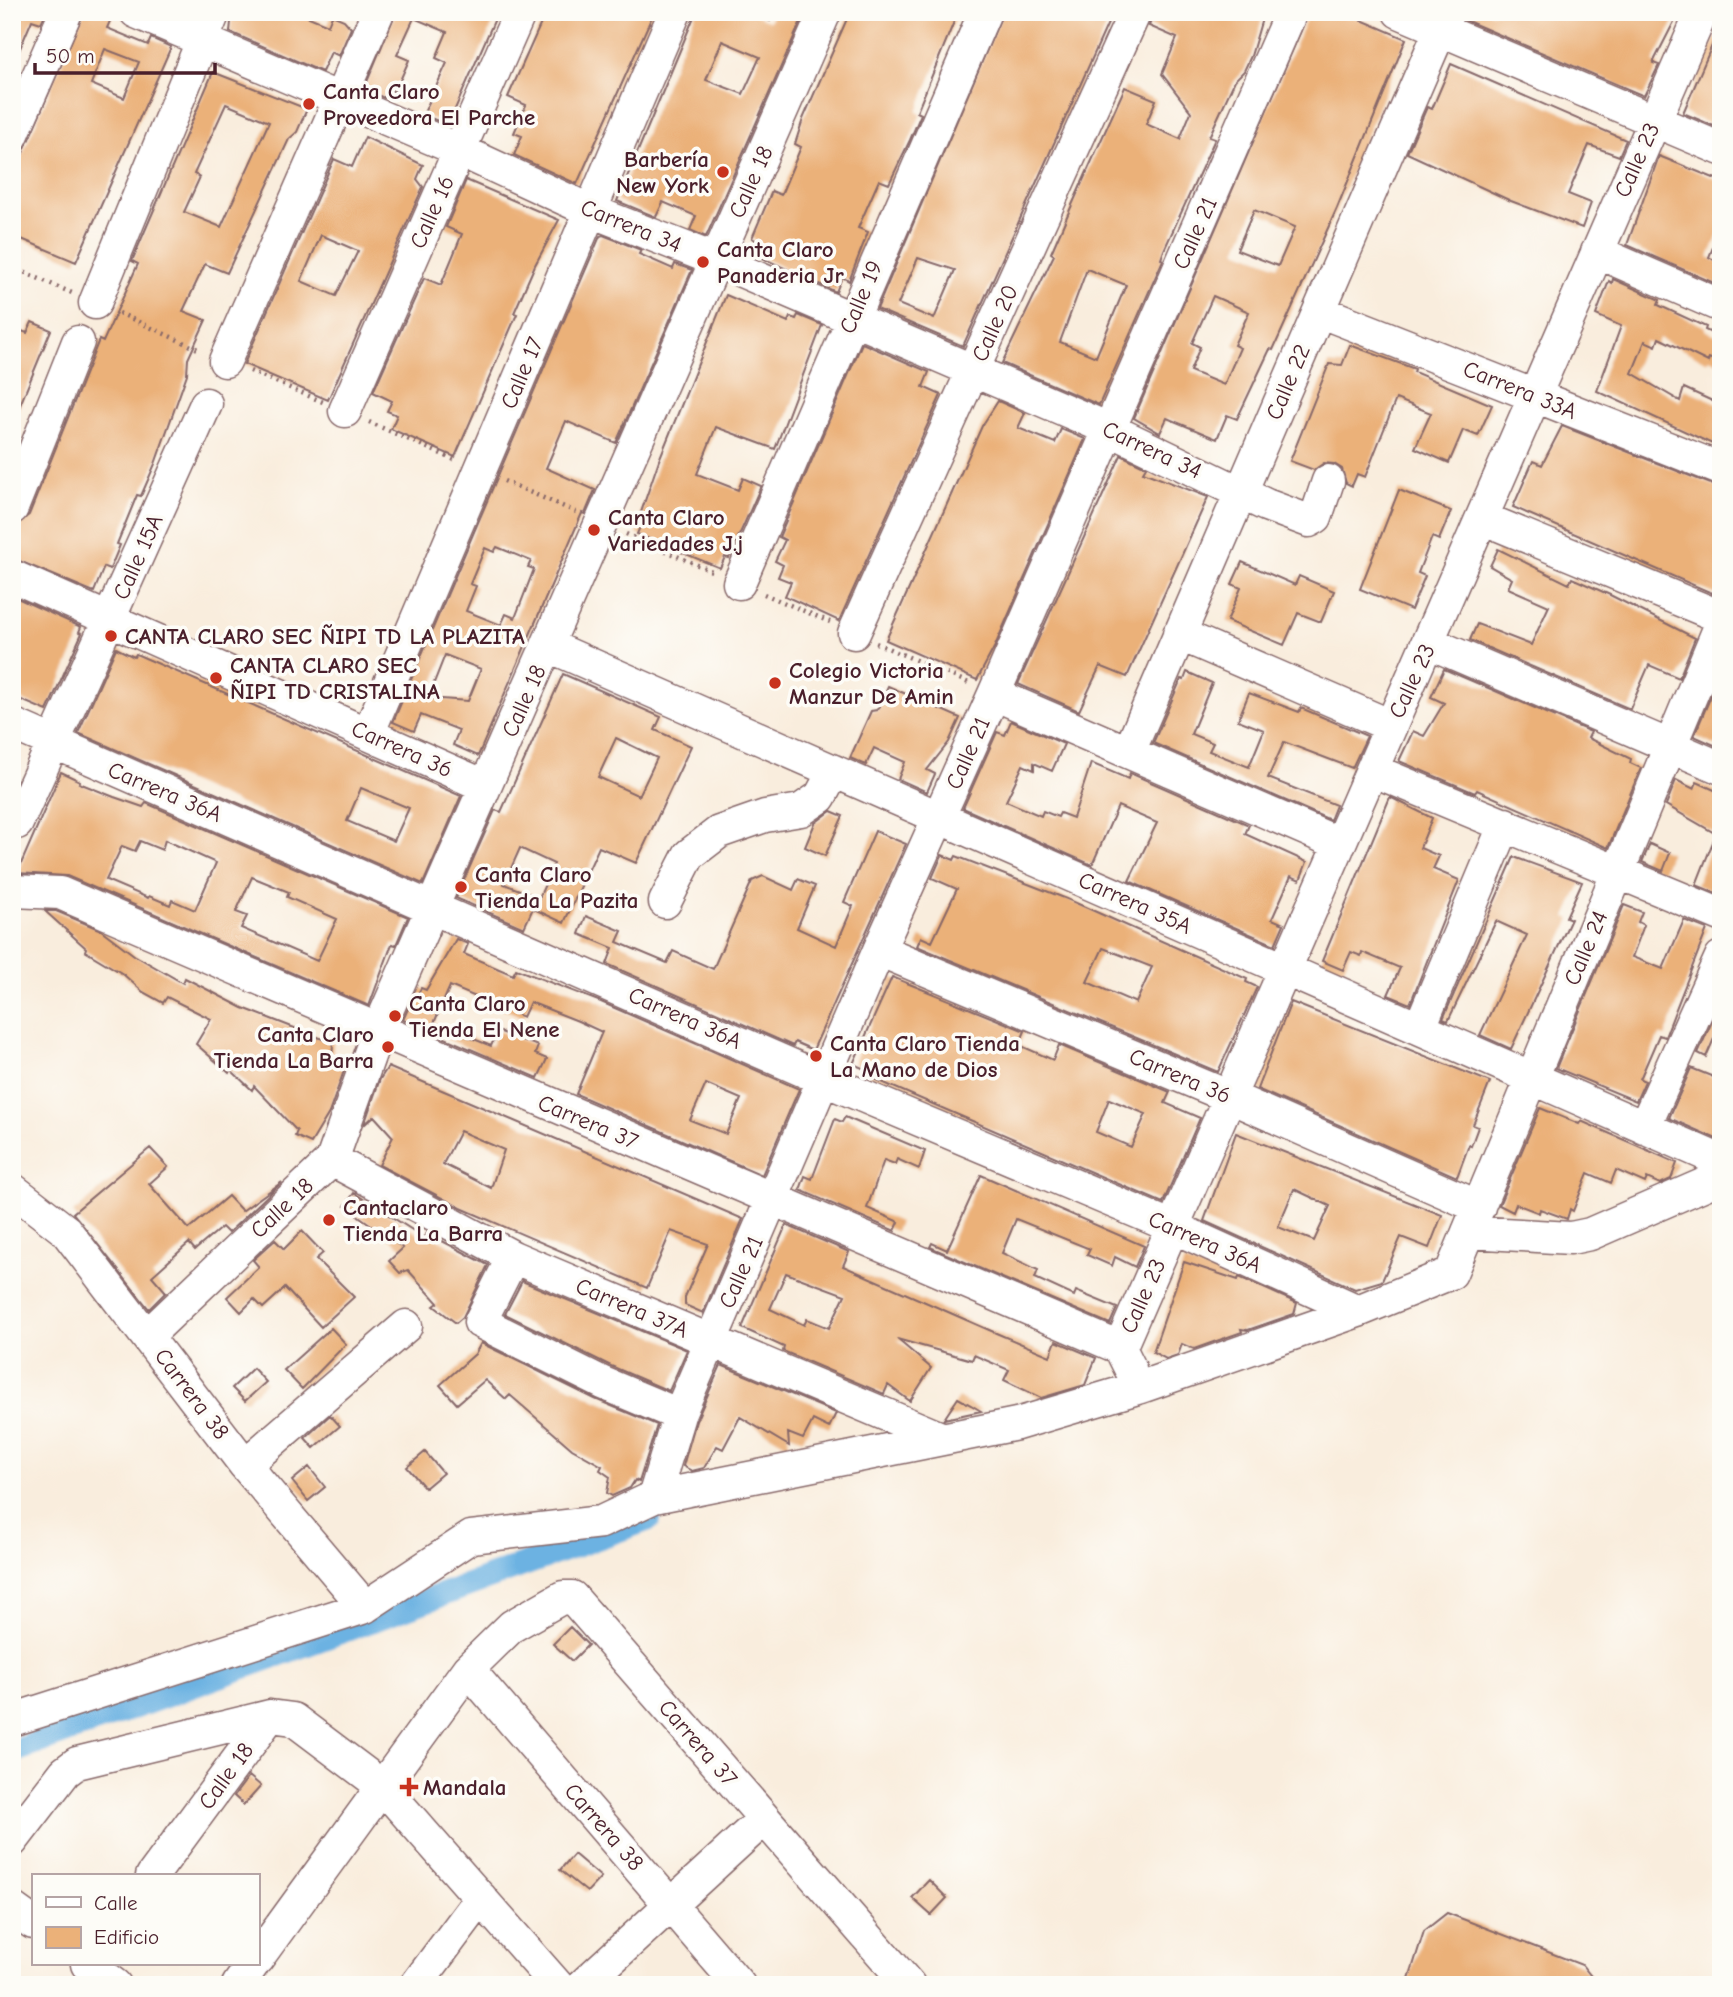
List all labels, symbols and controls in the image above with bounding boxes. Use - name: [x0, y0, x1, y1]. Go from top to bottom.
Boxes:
- scale bar: [35, 32, 215, 76]
- text: 50 m: [46, 44, 95, 68]
- place label: Canta Claro Proveedora El Parche: [323, 78, 535, 131]
- marker: Canta Claro Proveedora El Parche: [301, 96, 317, 112]
- street label: Calle 23: [1609, 118, 1665, 202]
- street label: Calle 18: [723, 142, 779, 222]
- place label: Barbería New York: [616, 146, 709, 199]
- marker: Barbería New York: [715, 164, 731, 180]
- street label: Calle 16: [404, 171, 460, 253]
- street label: Calle 21: [1167, 193, 1223, 273]
- street label: Carrera 34: [577, 194, 685, 258]
- place label: Canta Claro Panaderia Jr: [717, 236, 844, 289]
- marker: Canta Claro Panaderia Jr: [695, 254, 711, 270]
- street label: Calle 19: [834, 256, 888, 338]
- street label: Calle 20: [966, 280, 1024, 366]
- street label: Calle 17: [495, 333, 549, 413]
- street label: Calle 22: [1260, 340, 1316, 424]
- street label: Carrera 33A: [1459, 355, 1581, 425]
- street label: Carrera 34: [1098, 415, 1206, 485]
- place label: Canta Claro Variedades J.j: [608, 504, 743, 557]
- street label: Calle 15A: [107, 510, 169, 604]
- marker: Canta Claro Variedades J.j: [586, 522, 602, 538]
- place label: CANTA CLARO SEC ÑIPI TD LA PLAZITA: [125, 623, 525, 650]
- marker: CANTA CLARO SEC ÑIPI TD LA PLAZITA: [103, 628, 119, 644]
- street label: Calle 23: [1383, 640, 1441, 722]
- place label: CANTA CLARO SEC ÑIPI TD CRISTALINA: [230, 652, 440, 705]
- place label: Colegio Victoria Manzur De Amin: [789, 657, 954, 710]
- street label: Calle 18: [496, 661, 552, 741]
- marker: CANTA CLARO SEC ÑIPI TD CRISTALINA: [208, 670, 224, 686]
- marker: Colegio Victoria Manzur De Amin: [767, 675, 783, 691]
- street label: Calle 21: [940, 713, 996, 793]
- street label: Carrera 36: [347, 715, 457, 783]
- street label: Carrera 36A: [104, 756, 226, 828]
- place label: Canta Claro Tienda La Pazita: [475, 861, 639, 914]
- street label: Carrera 35A: [1074, 866, 1196, 940]
- marker: Canta Claro Tienda La Pazita: [453, 879, 469, 895]
- street label: Calle 24: [1558, 907, 1614, 989]
- street label: Carrera 36A: [624, 981, 746, 1055]
- place label: Canta Claro Tienda El Nene: [409, 990, 560, 1043]
- marker: Canta Claro Tienda El Nene: [387, 1008, 403, 1024]
- place label: Canta Claro Tienda La Barra: [214, 1021, 374, 1074]
- place label: Canta Claro Tienda La Mano de Dios: [830, 1030, 1020, 1083]
- marker: Canta Claro Tienda La Barra: [380, 1039, 396, 1055]
- street label: Carrera 36: [1125, 1043, 1235, 1109]
- marker: Canta Claro Tienda La Mano de Dios: [808, 1048, 824, 1064]
- street label: Carrera 37: [534, 1089, 642, 1155]
- street label: Calle 18: [245, 1172, 319, 1244]
- place label: Cantaclaro Tienda La Barra: [343, 1194, 503, 1247]
- street label: Carrera 36A: [1144, 1205, 1266, 1279]
- marker: Cantaclaro Tienda La Barra: [321, 1212, 337, 1228]
- street label: Calle 21: [713, 1232, 769, 1312]
- street label: Calle 23: [1115, 1254, 1171, 1338]
- street label: Carrera 37A: [572, 1272, 692, 1344]
- street label: Carrera 38: [149, 1343, 235, 1445]
- street label: Carrera 37: [653, 1694, 743, 1792]
- street label: Calle 18: [193, 1737, 259, 1815]
- place label: Mandala: [423, 1774, 507, 1801]
- street label: Carrera 38: [559, 1778, 649, 1876]
- marker: Mandala: [401, 1779, 417, 1795]
- legend: [32, 1874, 259, 1966]
- text: Calle: [94, 1891, 137, 1915]
- text: Edificio: [94, 1925, 159, 1949]

